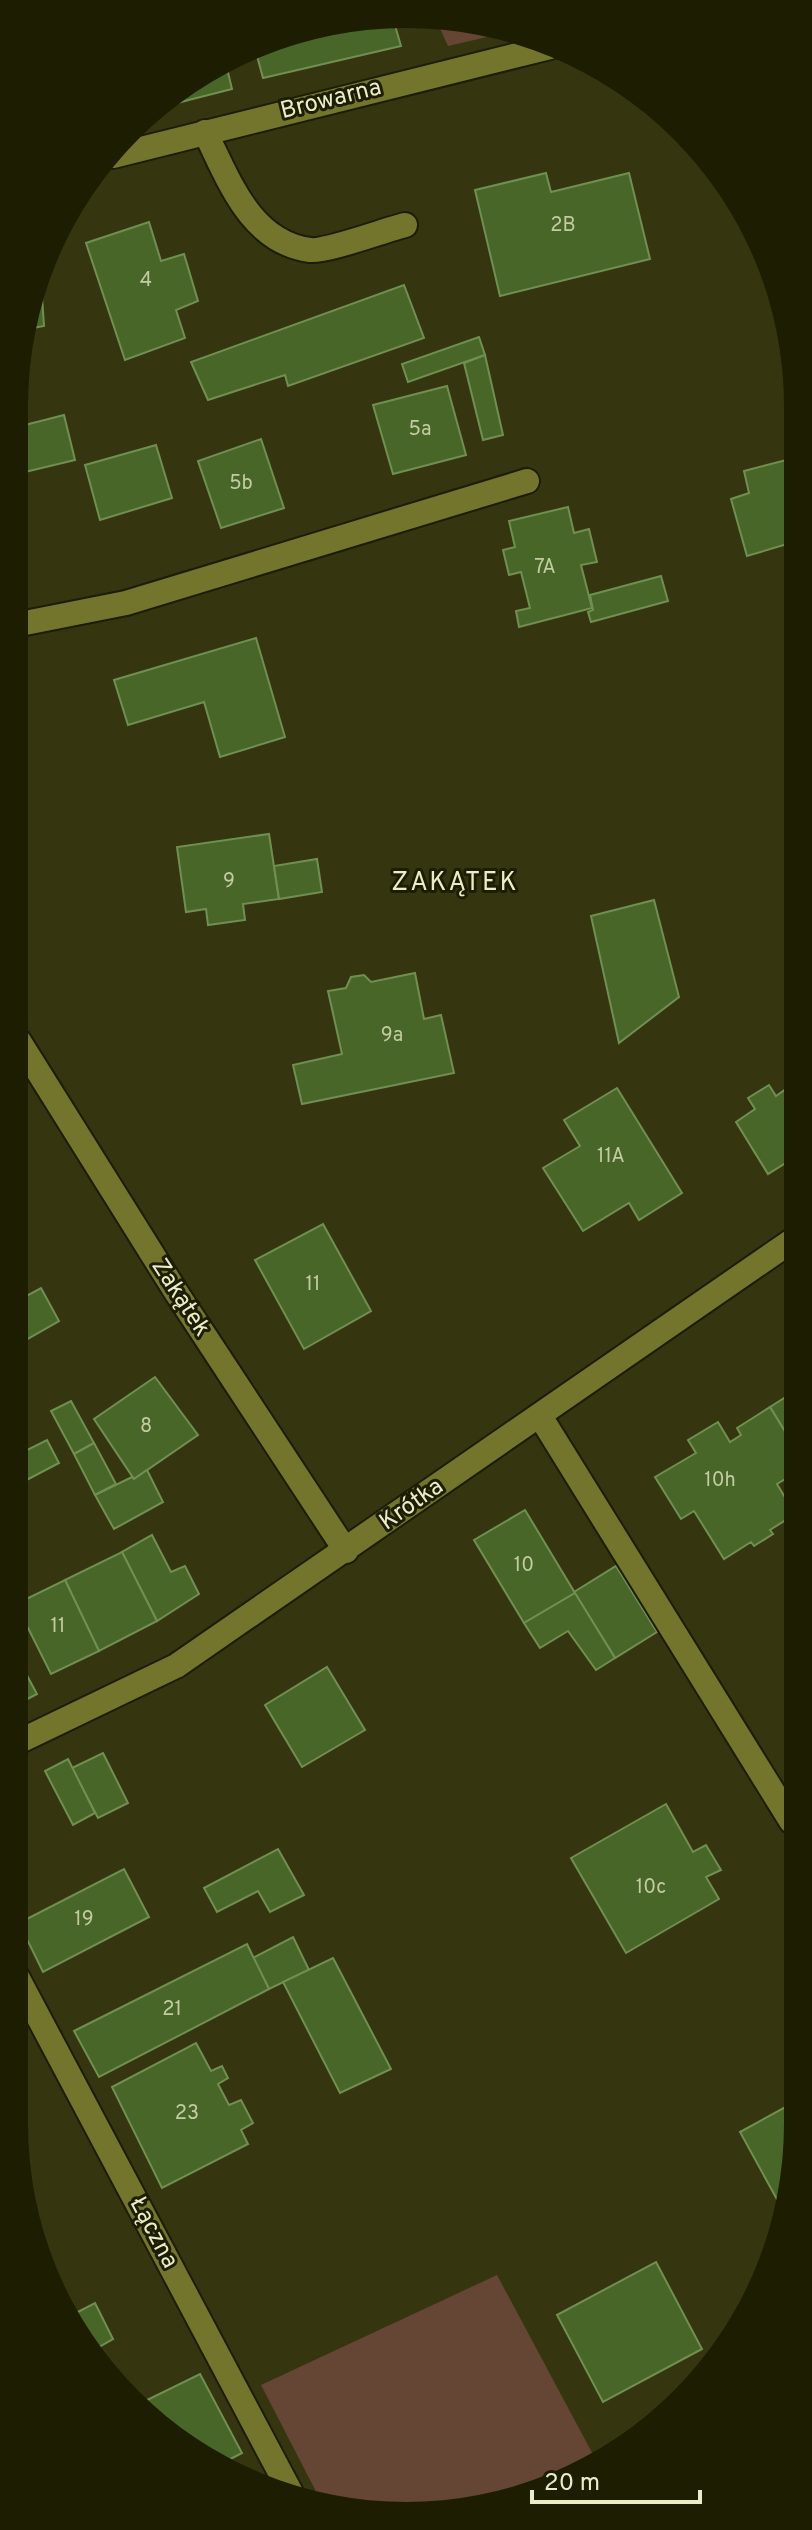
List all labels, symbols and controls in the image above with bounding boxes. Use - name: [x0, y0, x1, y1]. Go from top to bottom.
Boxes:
- street label: Browarna: [277, 73, 385, 127]
- house number: 2B: [550, 213, 576, 239]
- house number: 4: [140, 268, 152, 294]
- house number: 5a: [409, 417, 431, 443]
- house number: 5b: [229, 471, 253, 497]
- house number: 7A: [534, 555, 556, 581]
- district label: ZAKĄTEK: [391, 867, 519, 900]
- house number: 9: [223, 869, 235, 895]
- house number: 9a: [381, 1023, 403, 1049]
- house number: 11A: [597, 1144, 625, 1170]
- street label: Zakątek: [144, 1253, 216, 1343]
- house number: 11: [306, 1272, 320, 1298]
- house number: 8: [140, 1414, 152, 1440]
- house number: 10h: [704, 1468, 736, 1494]
- street label: Krótka: [374, 1472, 450, 1538]
- house number: 10: [514, 1553, 534, 1579]
- house number: 11: [51, 1614, 65, 1640]
- house number: 10c: [636, 1875, 666, 1901]
- house number: 19: [74, 1907, 94, 1933]
- house number: 21: [162, 1997, 182, 2023]
- house number: 23: [175, 2101, 199, 2127]
- street label: Łączna: [122, 2192, 184, 2274]
- scale bar: [532, 2454, 700, 2504]
- text: 20 m: [544, 2469, 600, 2499]

